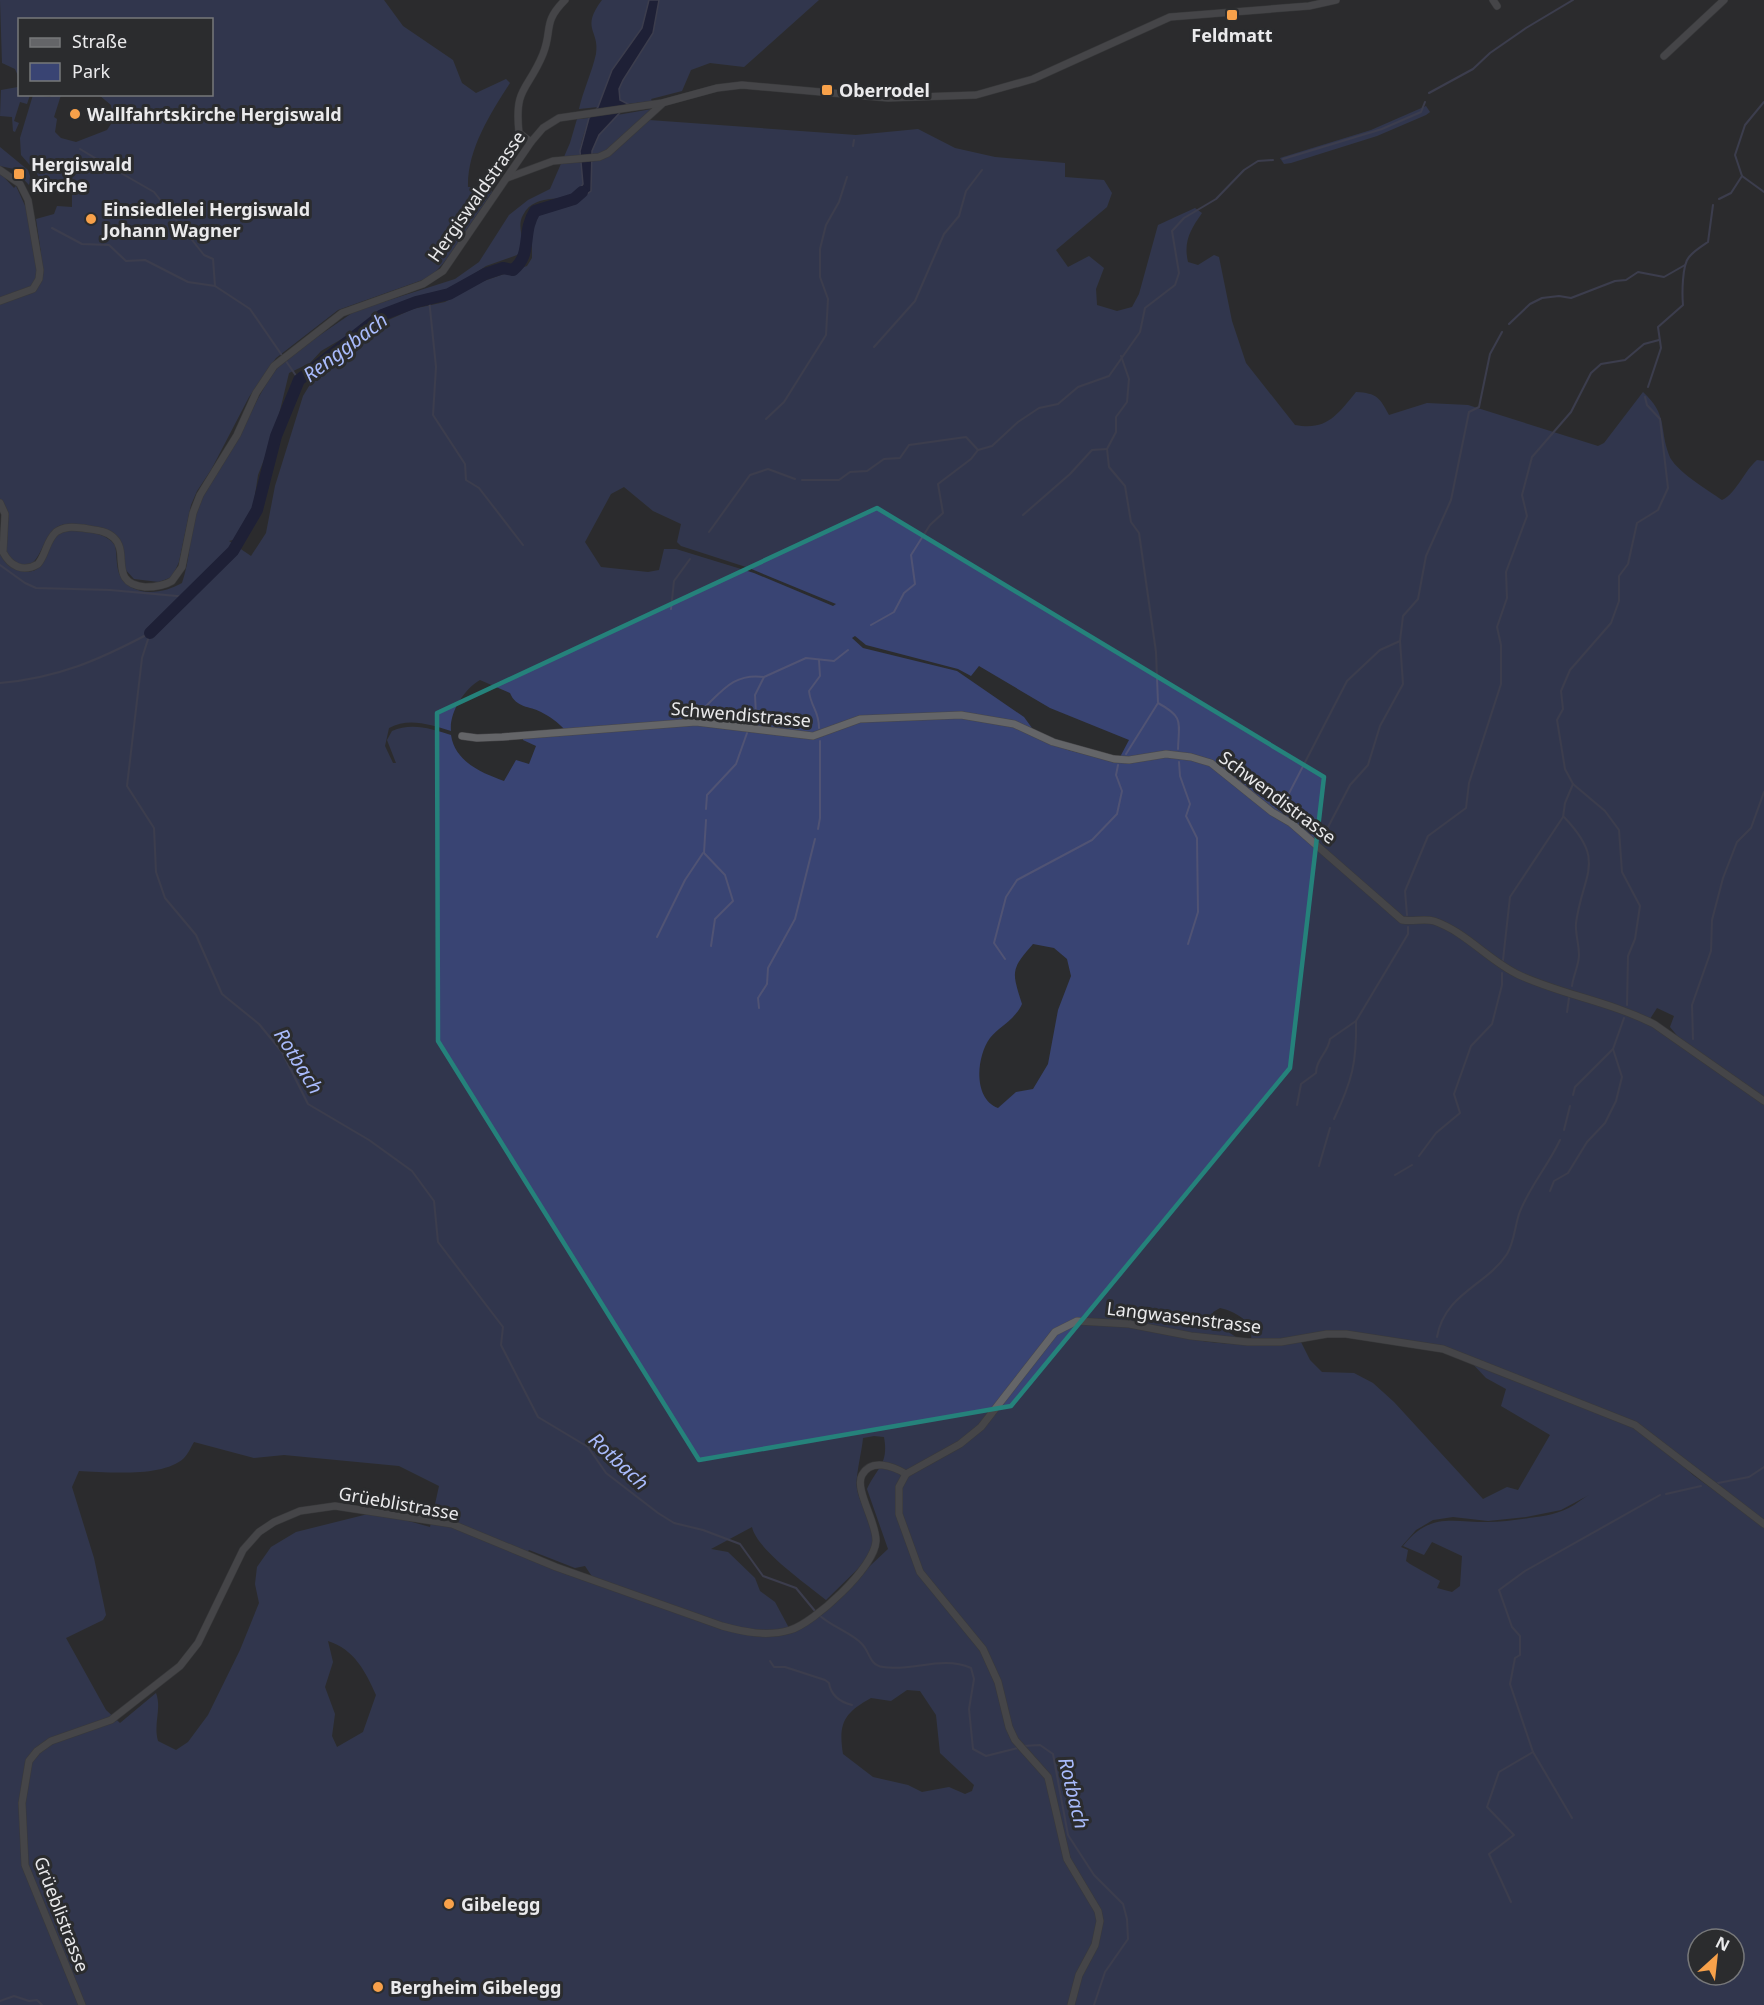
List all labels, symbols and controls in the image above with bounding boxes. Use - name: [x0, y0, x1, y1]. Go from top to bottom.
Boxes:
- marker: Feldmatt: [1225, 8, 1239, 22]
- legend: [18, 18, 213, 96]
- place label: Feldmatt: [1191, 23, 1273, 47]
- text: Straße: [72, 29, 127, 53]
- text: Park: [72, 59, 110, 83]
- place label: Oberrodel: [839, 78, 930, 102]
- marker: Oberrodel: [820, 83, 834, 97]
- place label: Wallfahrtskirche Hergiswald: [87, 102, 342, 126]
- marker: Wallfahrtskirche Hergiswald: [68, 107, 82, 121]
- street label: Hergiswaldstrasse: [422, 126, 530, 266]
- place label: Hergiswald Kirche: [31, 152, 132, 197]
- marker: Hergiswald Kirche: [12, 167, 26, 181]
- place label: Einsiedlelei Hergiswald Johann Wagner: [101, 197, 310, 242]
- marker: Einsiedlelei Hergiswald Johann Wagner: [84, 212, 98, 226]
- water label: Renggbach: [297, 306, 393, 388]
- street label: Schwendistrasse: [670, 696, 812, 732]
- street label: Schwendistrasse: [1215, 745, 1341, 849]
- water label: Rotbach: [268, 1023, 330, 1099]
- street label: Langwasenstrasse: [1105, 1296, 1263, 1338]
- water label: Rotbach: [583, 1426, 655, 1496]
- street label: Grüeblistrasse: [337, 1481, 461, 1525]
- water label: Rotbach: [1052, 1754, 1096, 1832]
- street label: Grüeblistrasse: [29, 1853, 95, 1975]
- place label: Gibelegg: [461, 1892, 540, 1916]
- marker: Gibelegg: [442, 1897, 456, 1911]
- north arrow: [1686, 1927, 1746, 1987]
- text: N: [1712, 1931, 1734, 1956]
- place label: Bergheim Gibelegg: [390, 1975, 561, 1999]
- marker: Bergheim Gibelegg: [371, 1980, 385, 1994]

